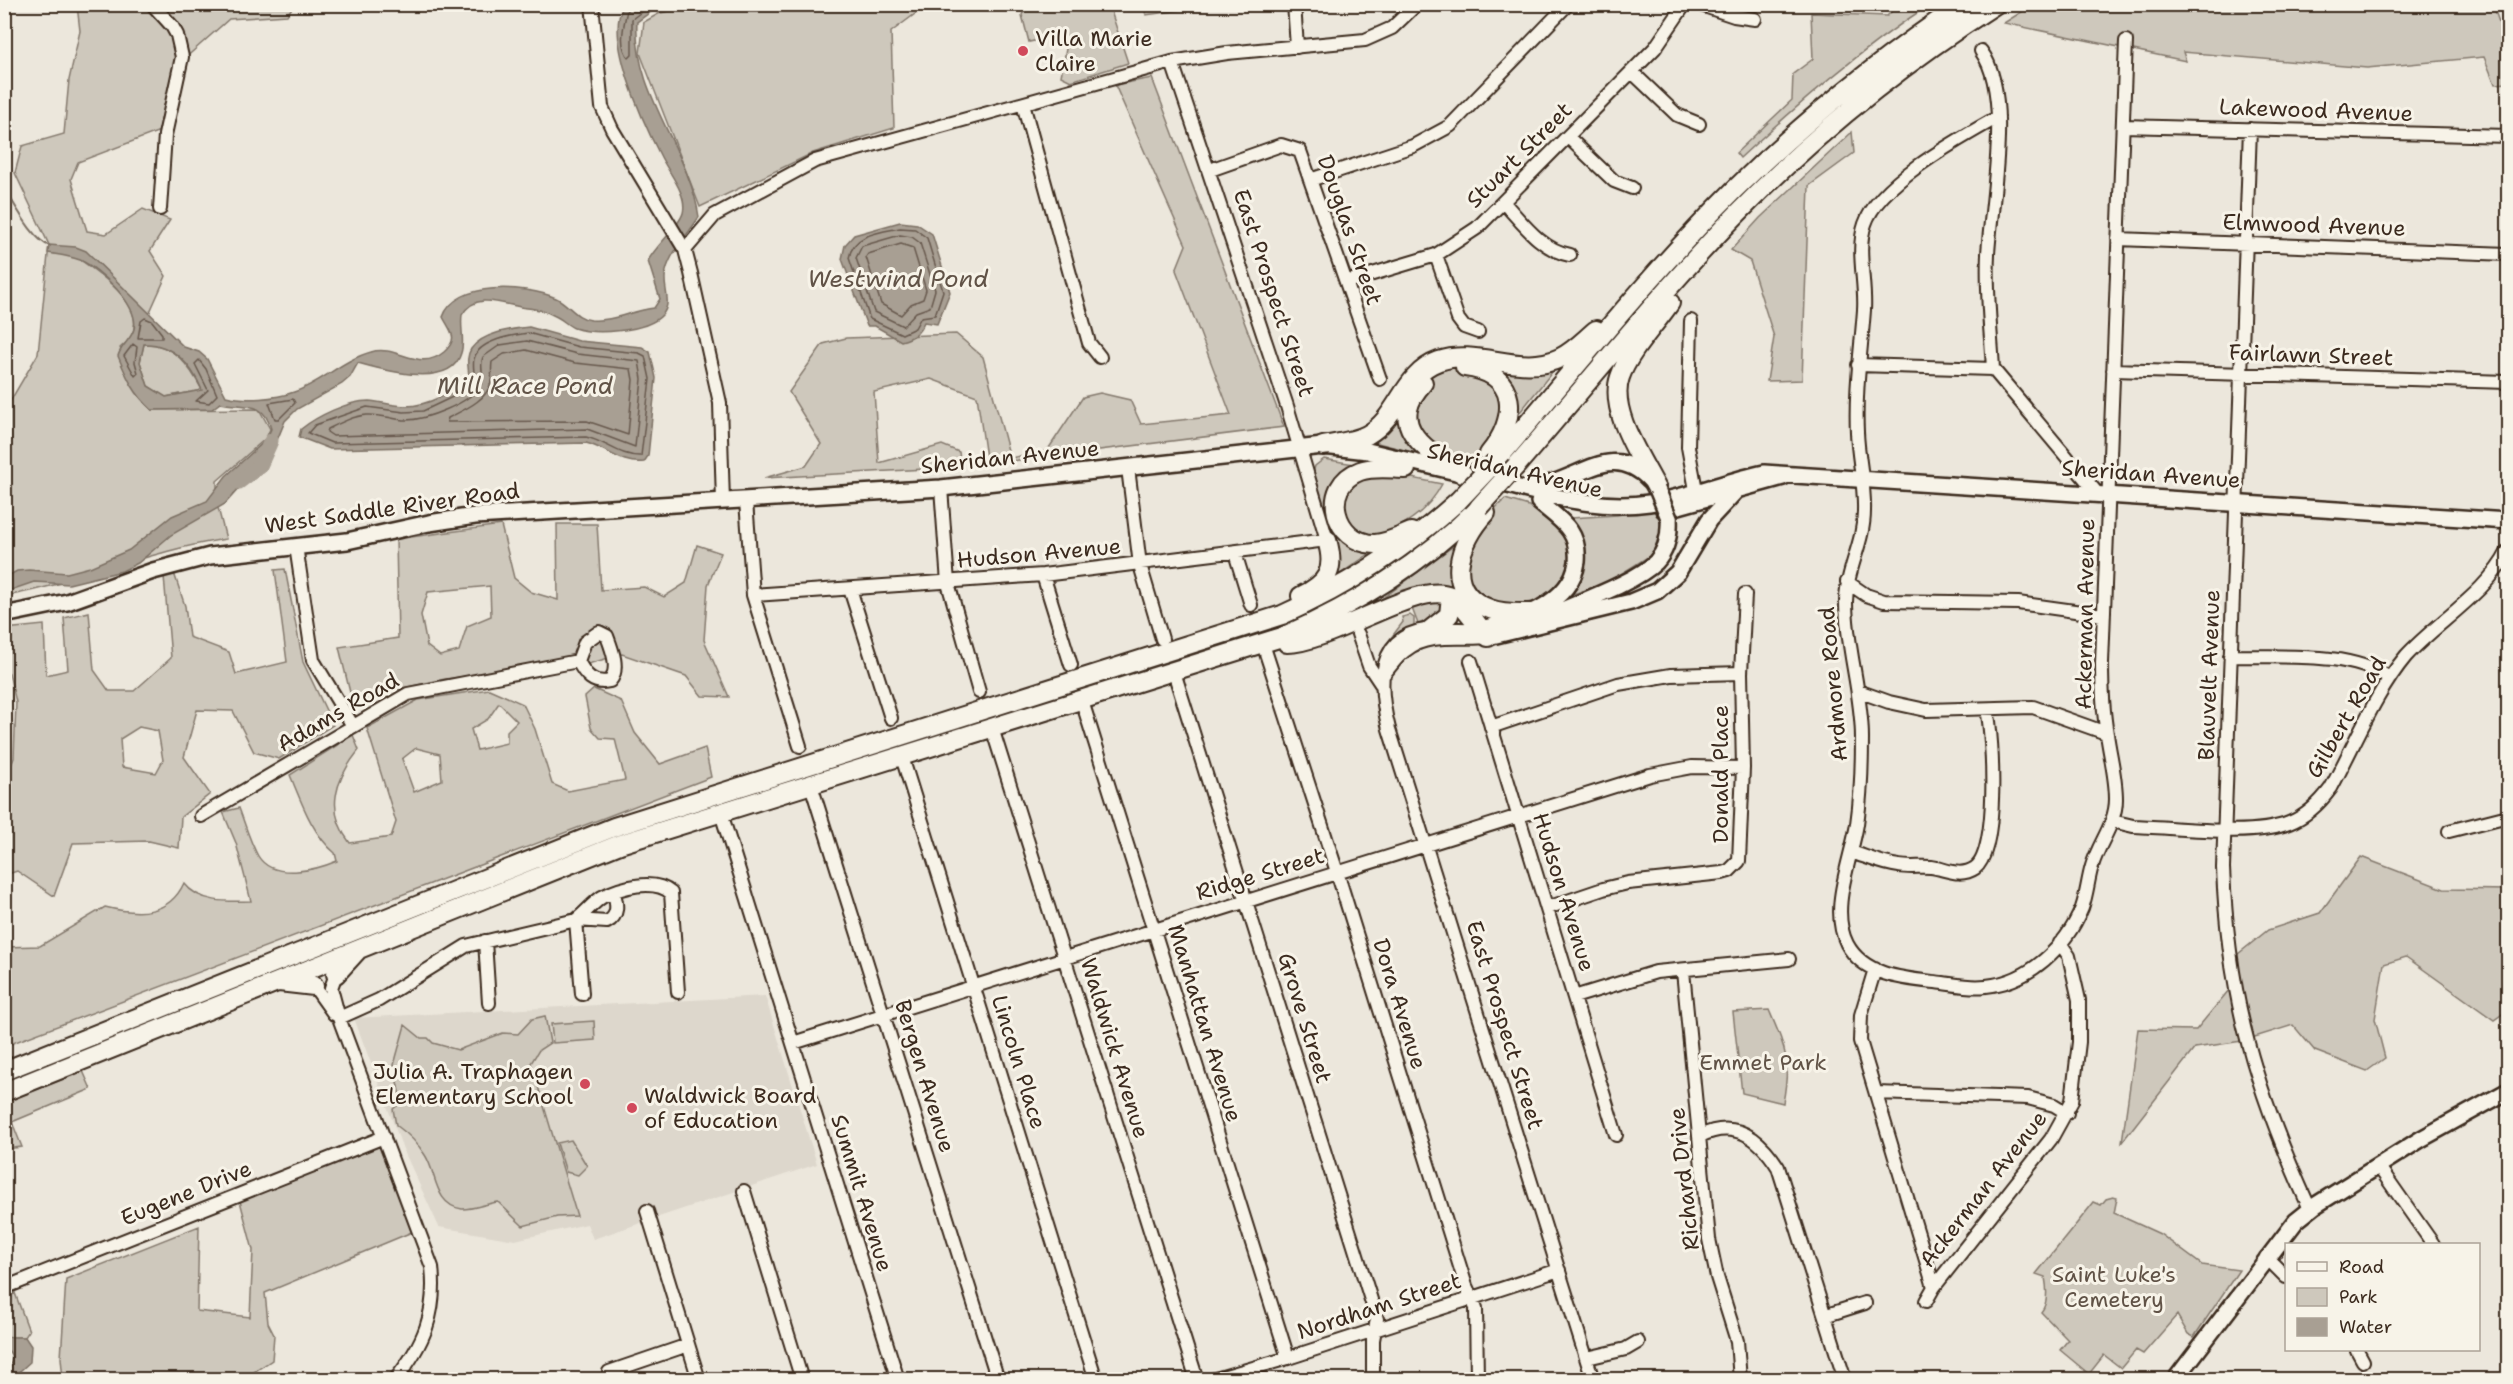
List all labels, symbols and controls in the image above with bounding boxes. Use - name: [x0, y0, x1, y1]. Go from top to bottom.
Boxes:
- place label: Villa Marie Claire: [1035, 24, 1153, 78]
- marker: Villa Marie Claire: [1016, 44, 1030, 58]
- street label: Lakewood Avenue: [2219, 92, 2413, 128]
- street label: Stuart Street: [1460, 96, 1578, 214]
- street label: Douglas Street: [1311, 151, 1389, 309]
- street label: East Prospect Street: [1227, 185, 1321, 401]
- street label: Elmwood Avenue: [2222, 207, 2406, 243]
- water label: Westwind Pond: [807, 263, 989, 295]
- street label: Fairlawn Street: [2228, 338, 2394, 372]
- water label: Mill Race Pond: [437, 370, 614, 402]
- street label: Sheridan Avenue: [919, 433, 1101, 481]
- street label: Sheridan Avenue: [1424, 436, 1606, 504]
- street label: Sheridan Avenue: [2060, 453, 2242, 495]
- street label: West Saddle River Road: [263, 476, 521, 540]
- street label: Ackerman Avenue: [2069, 518, 2101, 710]
- street label: Hudson Avenue: [956, 531, 1122, 575]
- street label: Blauvelt Avenue: [2192, 589, 2226, 761]
- street label: Ardmore Road: [1812, 605, 1854, 763]
- street label: Gilbert Road: [2299, 651, 2393, 783]
- street label: Adams Road: [272, 665, 404, 759]
- street label: Donald Place: [1706, 705, 1735, 843]
- street label: Hudson Avenue: [1526, 809, 1602, 975]
- street label: Ridge Street: [1192, 841, 1328, 907]
- street label: East Prospect Street: [1459, 917, 1551, 1133]
- street label: Manhattan Avenue: [1161, 921, 1249, 1125]
- street label: Dora Avenue: [1366, 935, 1434, 1073]
- street label: Grove Street: [1271, 949, 1339, 1087]
- street label: Waldwick Avenue: [1074, 954, 1156, 1142]
- street label: Lincoln Place: [985, 992, 1053, 1132]
- street label: Bergen Avenue: [888, 996, 962, 1156]
- park label: Emmet Park: [1699, 1048, 1827, 1077]
- place label: Julia A. Traphagen Elementary School: [373, 1057, 573, 1111]
- marker: Julia A. Traphagen Elementary School: [578, 1077, 592, 1091]
- place label: Waldwick Board of Education: [644, 1081, 817, 1135]
- marker: Waldwick Board of Education: [625, 1101, 639, 1115]
- street label: Ackerman Avenue: [1913, 1105, 2053, 1273]
- street label: Richard Drive: [1662, 1106, 1706, 1252]
- street label: Summit Avenue: [824, 1111, 900, 1275]
- street label: Eugene Drive: [116, 1154, 256, 1232]
- legend: [2285, 1243, 2480, 1351]
- text: Road: [2339, 1255, 2384, 1279]
- park label: Saint Luke's Cemetery: [2052, 1260, 2176, 1314]
- street label: Nordham Street: [1293, 1266, 1465, 1346]
- text: Park: [2339, 1285, 2378, 1309]
- text: Water: [2339, 1315, 2392, 1339]

